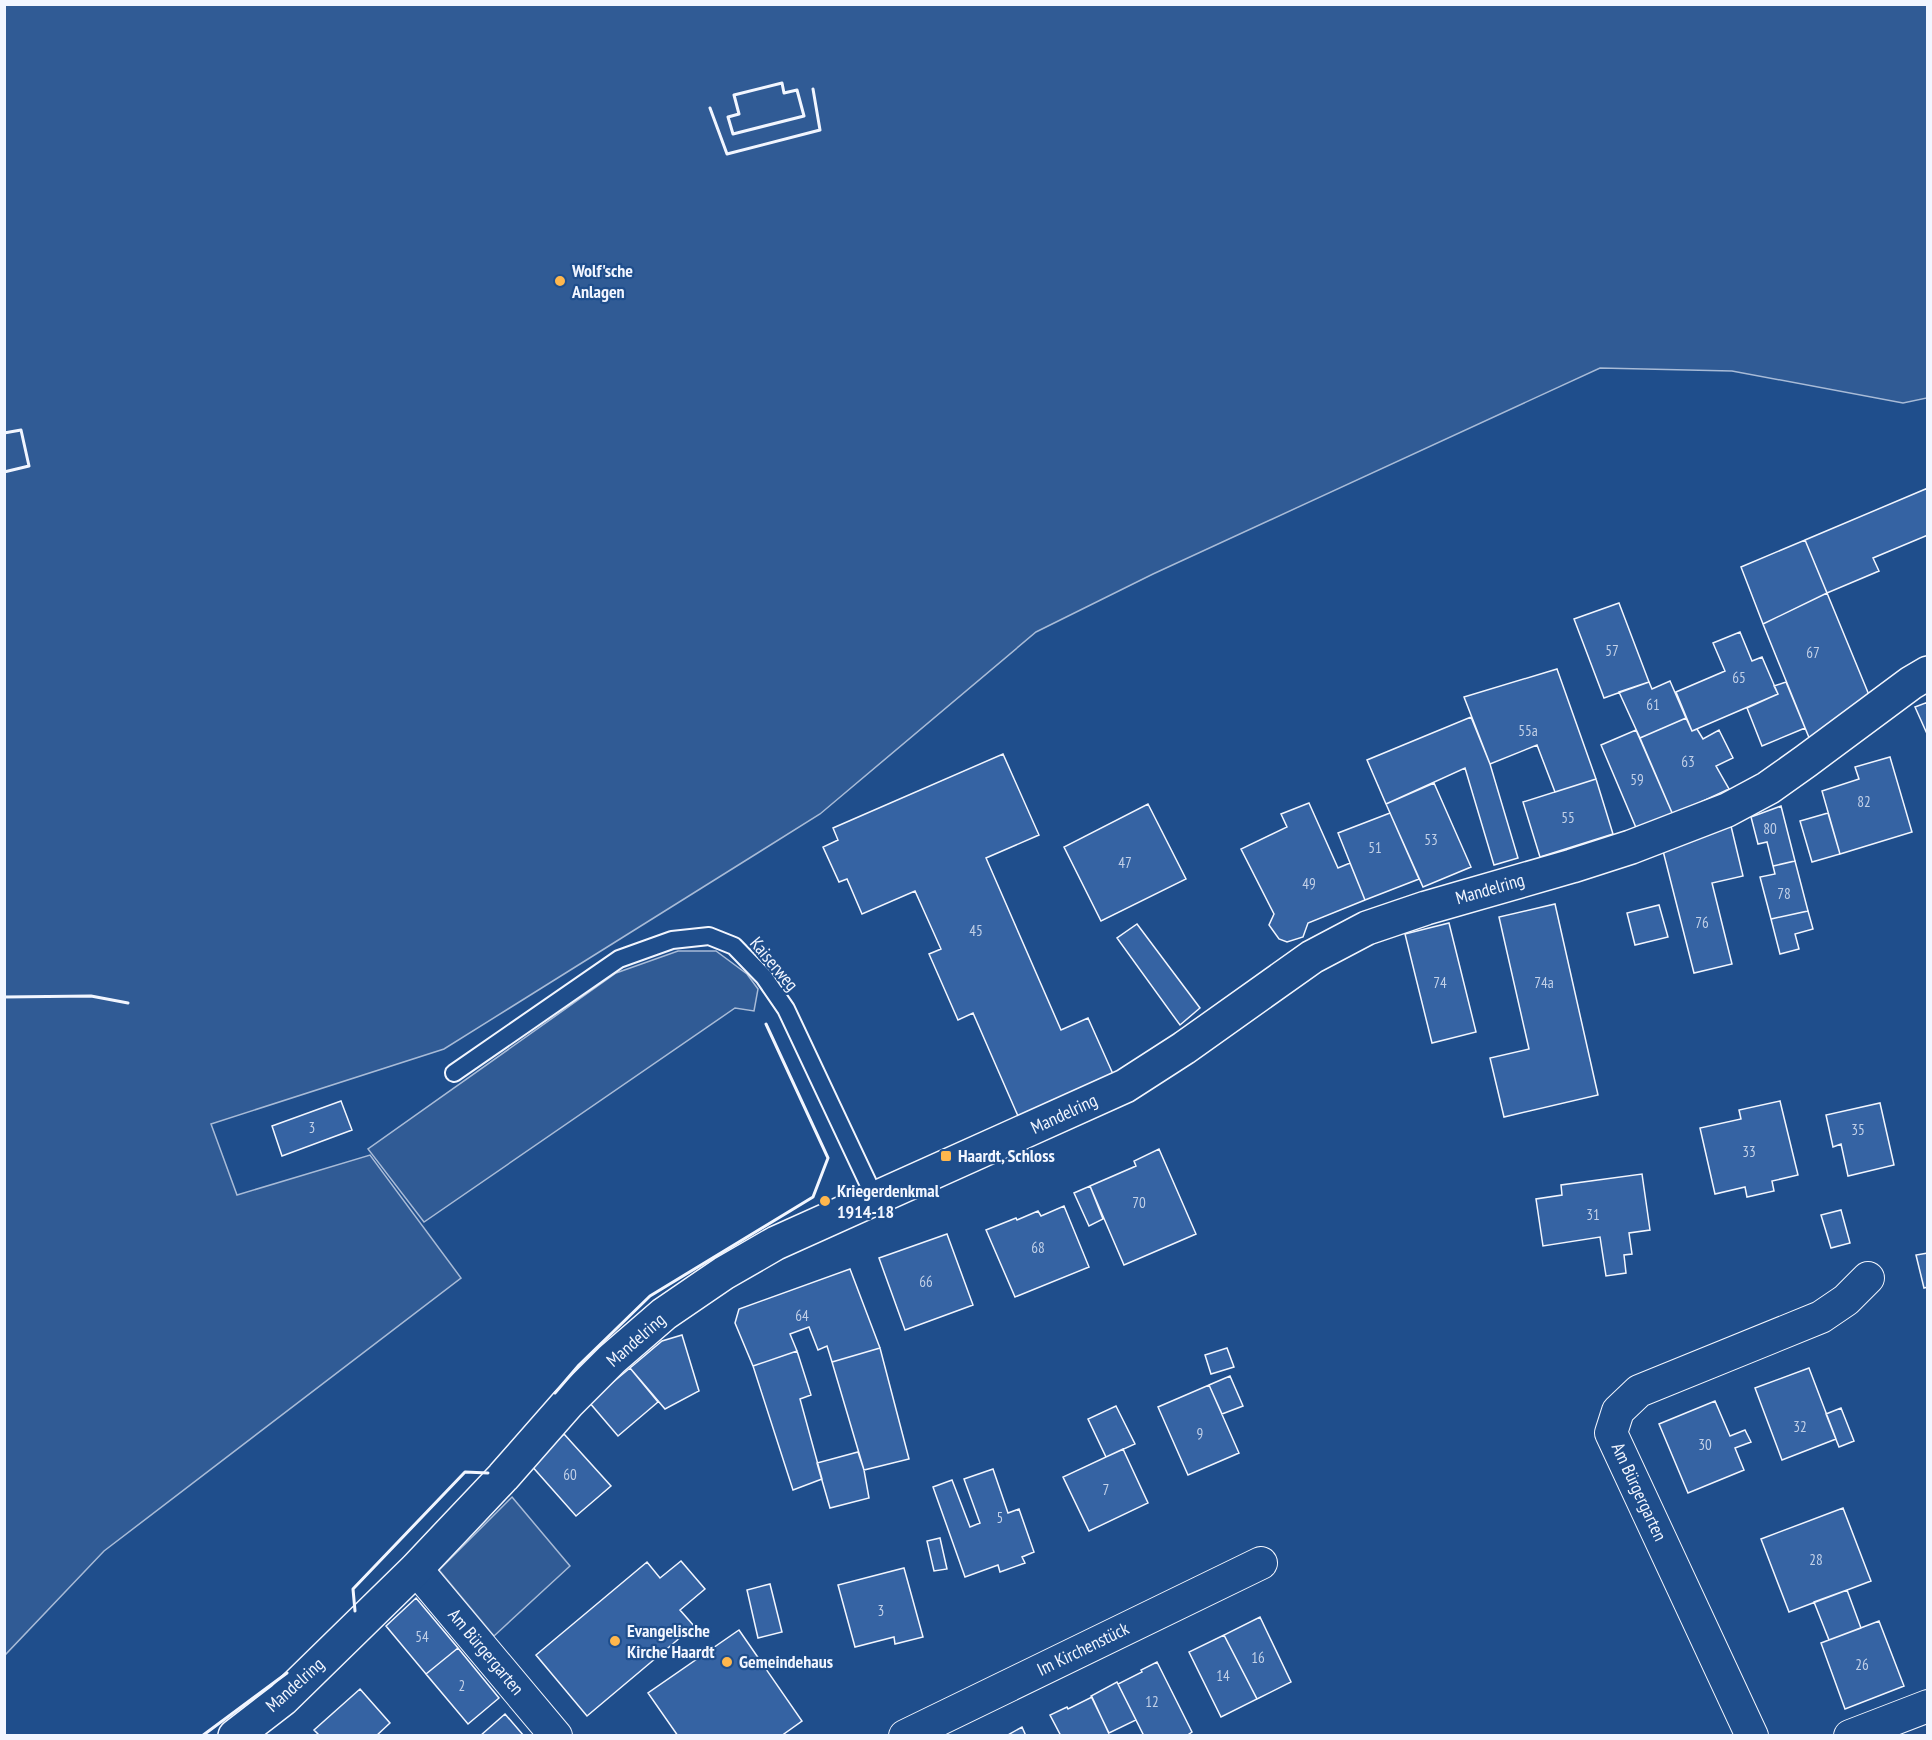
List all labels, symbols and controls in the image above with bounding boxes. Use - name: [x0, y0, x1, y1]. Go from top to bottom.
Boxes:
- place label: Wolf'sche Anlagen: [571, 259, 633, 303]
- marker: Wolf'sche Anlagen: [553, 274, 567, 288]
- house number: 57: [1605, 641, 1619, 660]
- house number: 67: [1806, 643, 1820, 662]
- house number: 65: [1732, 668, 1746, 687]
- house number: 61: [1646, 695, 1660, 714]
- house number: 55a: [1518, 721, 1538, 740]
- house number: 63: [1681, 752, 1695, 771]
- house number: 59: [1630, 770, 1644, 789]
- house number: 82: [1857, 792, 1871, 811]
- house number: 55: [1561, 808, 1575, 827]
- house number: 80: [1763, 819, 1777, 838]
- house number: 53: [1424, 830, 1438, 849]
- house number: 51: [1368, 838, 1382, 857]
- house number: 47: [1118, 853, 1132, 872]
- street label: Mandelring: [1453, 868, 1527, 909]
- house number: 49: [1302, 874, 1316, 893]
- house number: 78: [1777, 884, 1791, 903]
- house number: 76: [1695, 913, 1709, 932]
- house number: 45: [969, 921, 983, 940]
- street label: Kaiserweg: [745, 932, 804, 995]
- house number: 74: [1433, 973, 1447, 992]
- house number: 74a: [1534, 973, 1554, 992]
- street label: Mandelring: [1027, 1088, 1101, 1139]
- house number: 3: [309, 1118, 315, 1137]
- house number: 35: [1851, 1120, 1865, 1139]
- house number: 33: [1742, 1142, 1756, 1161]
- place label: Haardt, Schloss: [958, 1144, 1055, 1167]
- marker: Haardt, Schloss: [939, 1149, 953, 1163]
- place label: Kriegerdenkmal 1914-18: [837, 1179, 940, 1223]
- house number: 70: [1132, 1193, 1146, 1212]
- marker: Kriegerdenkmal 1914-18: [818, 1194, 832, 1208]
- house number: 31: [1586, 1205, 1600, 1224]
- house number: 68: [1031, 1238, 1045, 1257]
- house number: 66: [919, 1272, 933, 1291]
- house number: 64: [795, 1306, 809, 1325]
- street label: Mandelring: [602, 1308, 670, 1371]
- house number: 32: [1793, 1417, 1807, 1436]
- house number: 9: [1197, 1424, 1203, 1443]
- house number: 30: [1698, 1435, 1712, 1454]
- street label: Am Bürgergarten: [1607, 1439, 1672, 1545]
- house number: 60: [563, 1465, 577, 1484]
- house number: 7: [1103, 1480, 1109, 1499]
- house number: 5: [997, 1508, 1003, 1527]
- house number: 28: [1809, 1550, 1823, 1569]
- house number: 3: [878, 1601, 884, 1620]
- street label: Am Bürgergarten: [444, 1604, 529, 1700]
- street label: Im Kirchenstück: [1033, 1616, 1132, 1681]
- place label: Evangelische Kirche Haardt: [627, 1619, 715, 1663]
- house number: 54: [415, 1627, 429, 1646]
- marker: Evangelische Kirche Haardt: [608, 1634, 622, 1648]
- house number: 16: [1251, 1648, 1265, 1667]
- place label: Gemeindehaus: [739, 1650, 833, 1673]
- street label: Mandelring: [261, 1652, 329, 1717]
- marker: Gemeindehaus: [720, 1655, 734, 1669]
- house number: 26: [1855, 1655, 1869, 1674]
- house number: 14: [1216, 1666, 1230, 1685]
- house number: 2: [459, 1676, 465, 1695]
- house number: 12: [1145, 1692, 1159, 1711]

